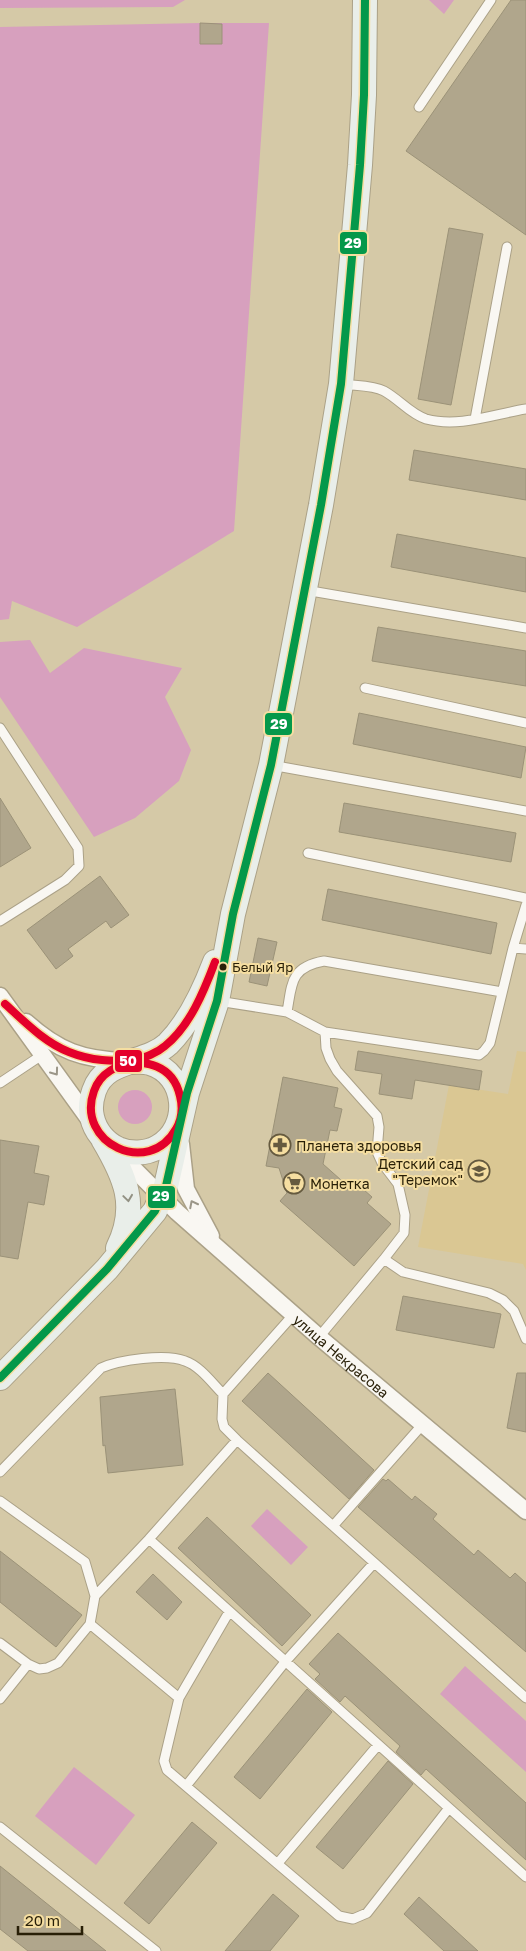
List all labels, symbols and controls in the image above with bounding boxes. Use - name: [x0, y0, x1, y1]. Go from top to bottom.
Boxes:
- line badge: 29: [339, 231, 368, 255]
- text: 29: [344, 234, 362, 251]
- line badge: 29: [264, 712, 293, 736]
- text: 29: [270, 715, 288, 732]
- place label: Белый Яр: [232, 959, 293, 975]
- marker: Белый Яр: [218, 962, 228, 972]
- line badge: 50: [114, 1049, 143, 1073]
- text: 50: [119, 1052, 137, 1069]
- one-way arrow: [49, 1066, 58, 1076]
- pharmacy icon: Планета здоровья: [268, 1133, 292, 1157]
- place label: Планета здоровья: [296, 1137, 422, 1154]
- place label: Детский сад "Теремок": [378, 1155, 464, 1188]
- school or university icon: Детский сад "Теремок": [467, 1159, 491, 1183]
- supermarket icon: Монетка: [282, 1171, 306, 1195]
- place label: Монетка: [310, 1175, 370, 1192]
- line badge: 29: [147, 1185, 176, 1209]
- text: 29: [152, 1187, 170, 1204]
- one-way arrow: [122, 1194, 133, 1202]
- one-way arrow: [189, 1200, 199, 1209]
- street label: улица Некрасова: [290, 1310, 393, 1401]
- scale bar: [18, 1904, 81, 1936]
- text: 20 m: [25, 1911, 60, 1929]

